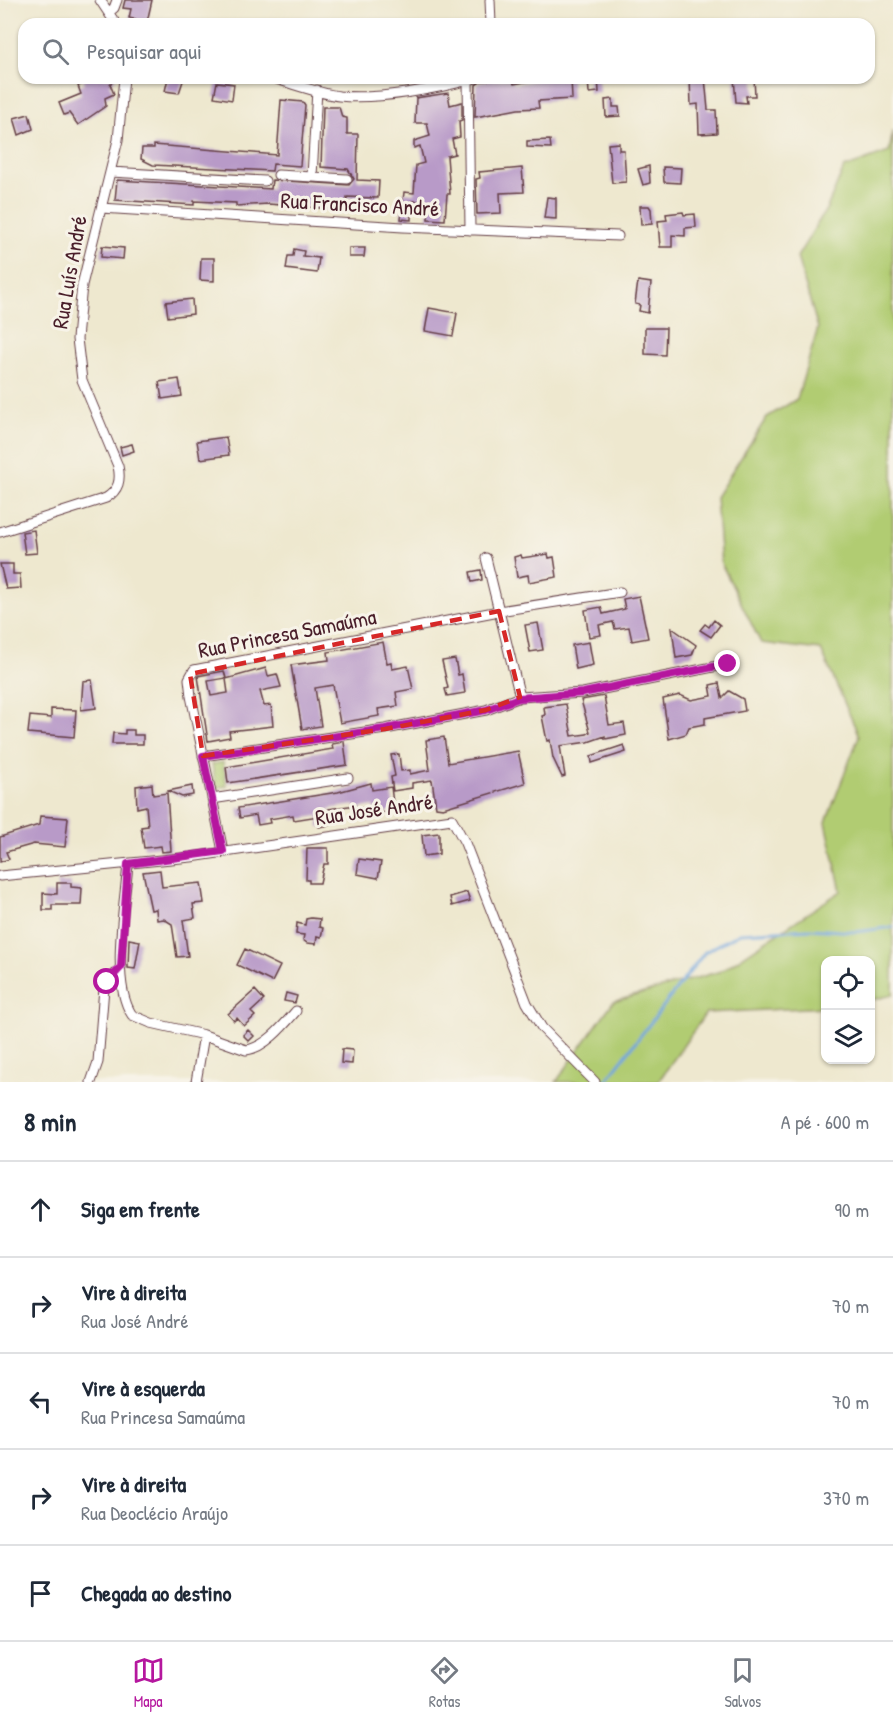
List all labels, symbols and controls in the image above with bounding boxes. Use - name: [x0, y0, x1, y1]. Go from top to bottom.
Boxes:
- search box: [18, 18, 875, 84]
- icon: search: [39, 35, 72, 68]
- text: Pesquisar aqui: [87, 36, 202, 66]
- street label: Rua Francisco André: [280, 185, 440, 223]
- street label: Rua Luís André: [44, 213, 94, 331]
- street label: Rua Princesa Samaúma: [196, 601, 379, 665]
- route end: [714, 650, 740, 676]
- street label: Rua José André: [313, 786, 435, 832]
- map controls: [821, 956, 875, 1064]
- button: locate: [821, 956, 875, 1010]
- route start: [93, 968, 119, 994]
- button: layers: [821, 1010, 875, 1064]
- text: 8 min: [24, 1104, 77, 1139]
- text: A pé · 600 m: [781, 1108, 869, 1135]
- icon: ahead: [24, 1193, 57, 1226]
- text: Siga em frente: [81, 1194, 200, 1224]
- text: 90 m: [835, 1196, 869, 1223]
- text: Vire à direita: [81, 1277, 186, 1307]
- icon: right: [24, 1289, 57, 1322]
- text: 70 m: [832, 1292, 869, 1319]
- text: Rua José André: [81, 1307, 189, 1334]
- text: Vire à esquerda: [81, 1373, 205, 1403]
- icon: left: [24, 1385, 57, 1418]
- text: 70 m: [832, 1388, 869, 1415]
- text: Rua Princesa Samaúma: [81, 1403, 245, 1430]
- text: Vire à direita: [81, 1469, 186, 1499]
- icon: right: [24, 1481, 57, 1514]
- text: 370 m: [823, 1484, 869, 1511]
- text: Rua Deoclécio Araújo: [81, 1499, 228, 1526]
- icon: arrive: [24, 1577, 57, 1610]
- text: Chegada ao destino: [81, 1578, 231, 1608]
- tab: Mapa: [132, 1654, 165, 1712]
- tab: Rotas: [428, 1654, 461, 1712]
- tab: Salvos: [724, 1654, 761, 1712]

